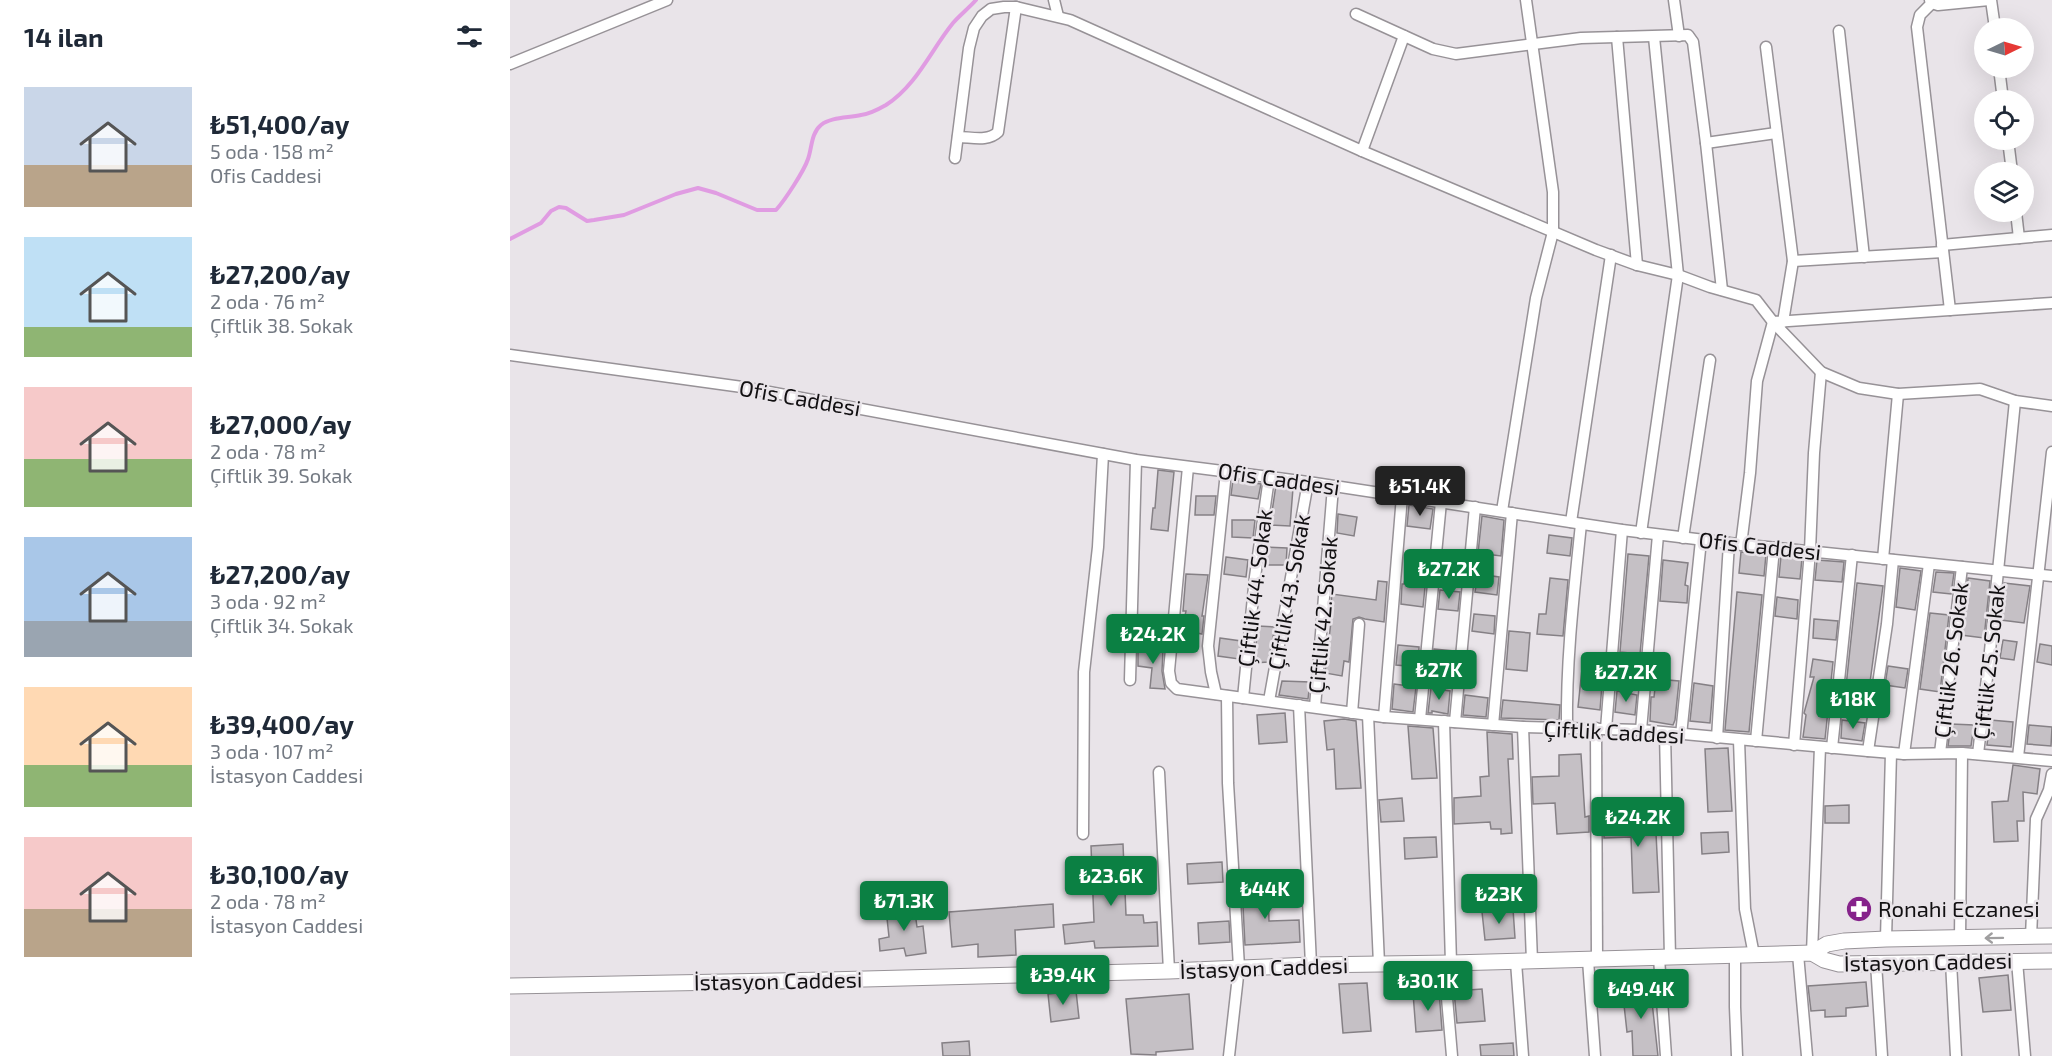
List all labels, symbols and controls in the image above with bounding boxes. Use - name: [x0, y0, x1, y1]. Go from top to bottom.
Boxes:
- north arrow: [1974, 18, 2034, 78]
- map controls: [1974, 18, 2034, 222]
- icon: filters: [453, 20, 486, 53]
- text: 14 ilan: [24, 21, 104, 52]
- button: locate: [1974, 90, 2034, 150]
- text: ₺51,400/ay: [210, 108, 349, 139]
- icon: home: [72, 111, 144, 183]
- text: 5 oda · 158 m²: [210, 139, 334, 163]
- button: layers: [1974, 162, 2034, 222]
- text: Ofis Caddesi: [210, 163, 322, 187]
- text: ₺27,200/ay: [210, 258, 350, 289]
- icon: home: [72, 261, 144, 333]
- text: 2 oda · 76 m²: [210, 289, 325, 313]
- text: Çiftlik 38. Sokak: [210, 313, 353, 337]
- street label: Ofis Caddesi: [737, 374, 863, 420]
- text: ₺27,000/ay: [210, 408, 352, 439]
- icon: home: [72, 411, 144, 483]
- text: 2 oda · 78 m²: [210, 439, 326, 463]
- street label: Ofis Caddesi: [1216, 457, 1342, 499]
- text: Çiftlik 39. Sokak: [210, 463, 352, 487]
- pin: ₺51.4K: [1371, 466, 1469, 517]
- text: ₺51.4K: [1389, 473, 1451, 497]
- street label: Çiftlik 44. Sokak: [1231, 507, 1279, 669]
- street label: Çiftlik 43. Sokak: [1262, 512, 1316, 672]
- street label: Ofis Caddesi: [1698, 526, 1823, 564]
- street label: Çiftlik 42. Sokak: [1302, 535, 1344, 695]
- pin: ₺27.2K: [1400, 549, 1498, 600]
- text: ₺27.2K: [1418, 556, 1480, 580]
- text: ₺27,200/ay: [210, 558, 350, 589]
- icon: home: [72, 561, 144, 633]
- street label: Çiftlik 26. Sokak: [1928, 580, 1974, 740]
- street label: Çiftlik 25. Sokak: [1967, 583, 2011, 741]
- text: 3 oda · 92 m²: [210, 589, 326, 613]
- text: Çiftlik 34. Sokak: [210, 613, 353, 637]
- pin: ₺24.2K: [1104, 614, 1202, 665]
- text: ₺24.2K: [1120, 621, 1186, 645]
- pin: ₺27K: [1403, 650, 1475, 701]
- pin: ₺27.2K: [1577, 652, 1675, 703]
- text: ₺27K: [1416, 657, 1462, 681]
- text: ₺27.2K: [1595, 659, 1657, 683]
- pin: ₺18K: [1817, 679, 1889, 730]
- text: ₺18K: [1830, 686, 1876, 710]
- text: ₺39,400/ay: [210, 708, 354, 739]
- icon: home: [72, 711, 144, 783]
- street label: Çiftlik Caddesi: [1543, 714, 1685, 750]
- text: 3 oda · 107 m²: [210, 739, 334, 763]
- text: İstasyon Caddesi: [210, 763, 363, 787]
- pin: ₺24.2K: [1589, 797, 1687, 848]
- text: ₺24.2K: [1605, 804, 1671, 828]
- pin: ₺23.6K: [1062, 856, 1160, 907]
- text: ₺30,100/ay: [210, 858, 349, 889]
- icon: home: [72, 861, 144, 933]
- text: ₺23.6K: [1079, 863, 1143, 887]
- pin: ₺44K: [1229, 869, 1301, 920]
- pin: ₺23K: [1463, 874, 1535, 925]
- text: ₺44K: [1240, 876, 1290, 900]
- pin: ₺71.3K: [855, 881, 953, 932]
- text: ₺23K: [1475, 881, 1523, 905]
- text: ₺71.3K: [874, 888, 934, 912]
- text: 2 oda · 78 m²: [210, 889, 326, 913]
- pharmacy icon: Ronahi Eczanesi: [1844, 894, 1874, 924]
- place label: Ronahi Eczanesi: [1878, 895, 2040, 921]
- text: İstasyon Caddesi: [210, 913, 363, 937]
- one-way arrow: [1984, 932, 2004, 944]
- street label: İstasyon Caddesi: [1844, 947, 2012, 975]
- street label: İstasyon Caddesi: [1179, 951, 1349, 983]
- pin: ₺39.4K: [1014, 955, 1112, 1006]
- pin: ₺30.1K: [1379, 961, 1477, 1012]
- text: ₺39.4K: [1030, 962, 1096, 986]
- street label: İstasyon Caddesi: [694, 966, 862, 994]
- text: ₺30.1K: [1397, 968, 1459, 992]
- pin: ₺49.4K: [1592, 969, 1690, 1020]
- text: ₺49.4K: [1608, 976, 1674, 1000]

